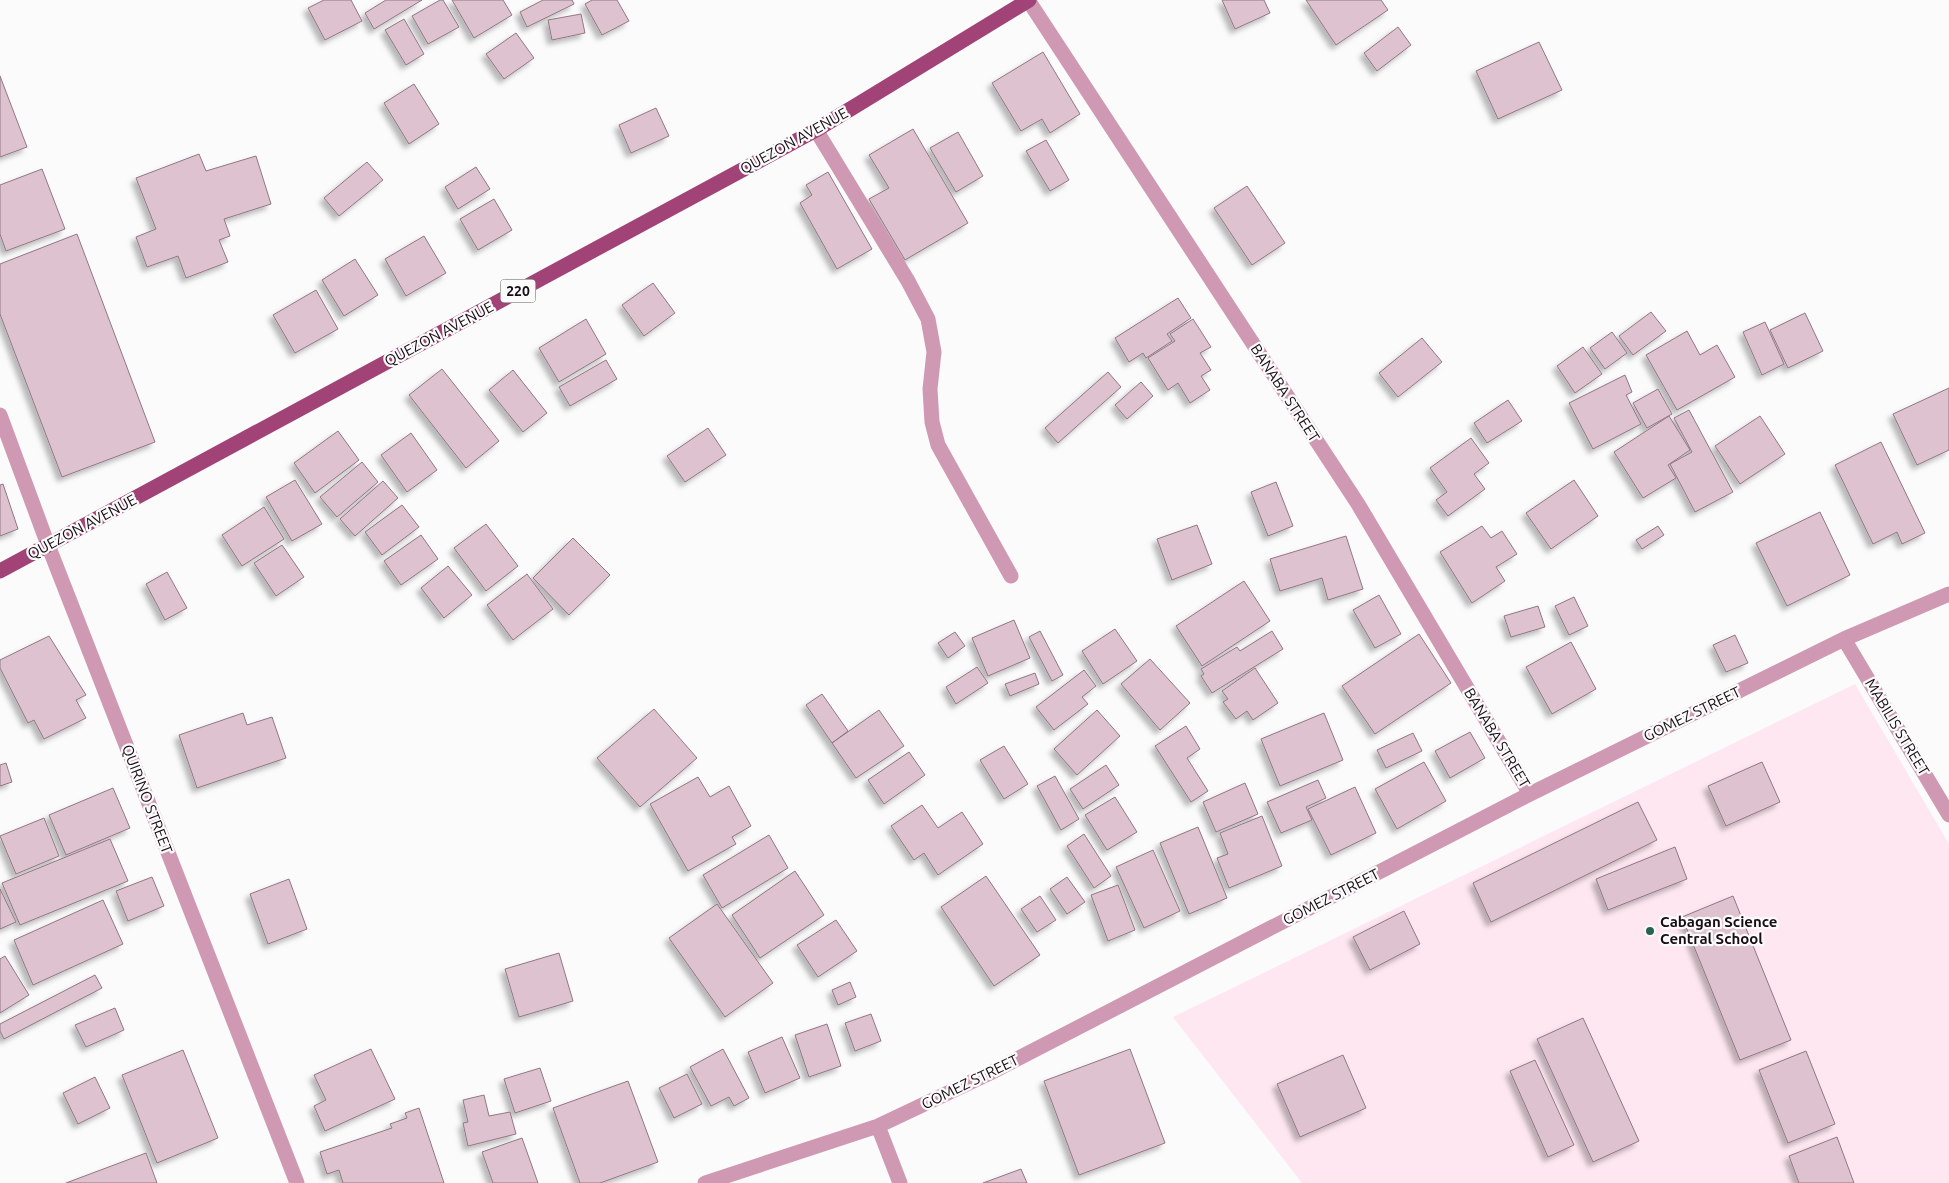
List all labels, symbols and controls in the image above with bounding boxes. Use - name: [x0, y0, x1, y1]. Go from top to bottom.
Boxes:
- street label: QUEZON AVENUE: [737, 104, 851, 177]
- road number: 220: [500, 280, 536, 302]
- street label: QUEZON AVENUE: [382, 298, 496, 369]
- street label: BANABA STREET: [1247, 341, 1324, 445]
- street label: QUEZON AVENUE: [25, 491, 139, 562]
- street label: MABILIS STREET: [1862, 675, 1933, 779]
- street label: GOMEZ STREET: [1641, 682, 1744, 744]
- street label: BANABA STREET: [1461, 685, 1534, 791]
- street label: QUIRINO STREET: [119, 742, 176, 856]
- street label: GOMEZ STREET: [1280, 865, 1382, 928]
- place label: Cabagan Science Central School: [1660, 913, 1777, 947]
- marker: Cabagan Science Central School: [1644, 925, 1656, 937]
- street label: GOMEZ STREET: [919, 1050, 1022, 1112]

